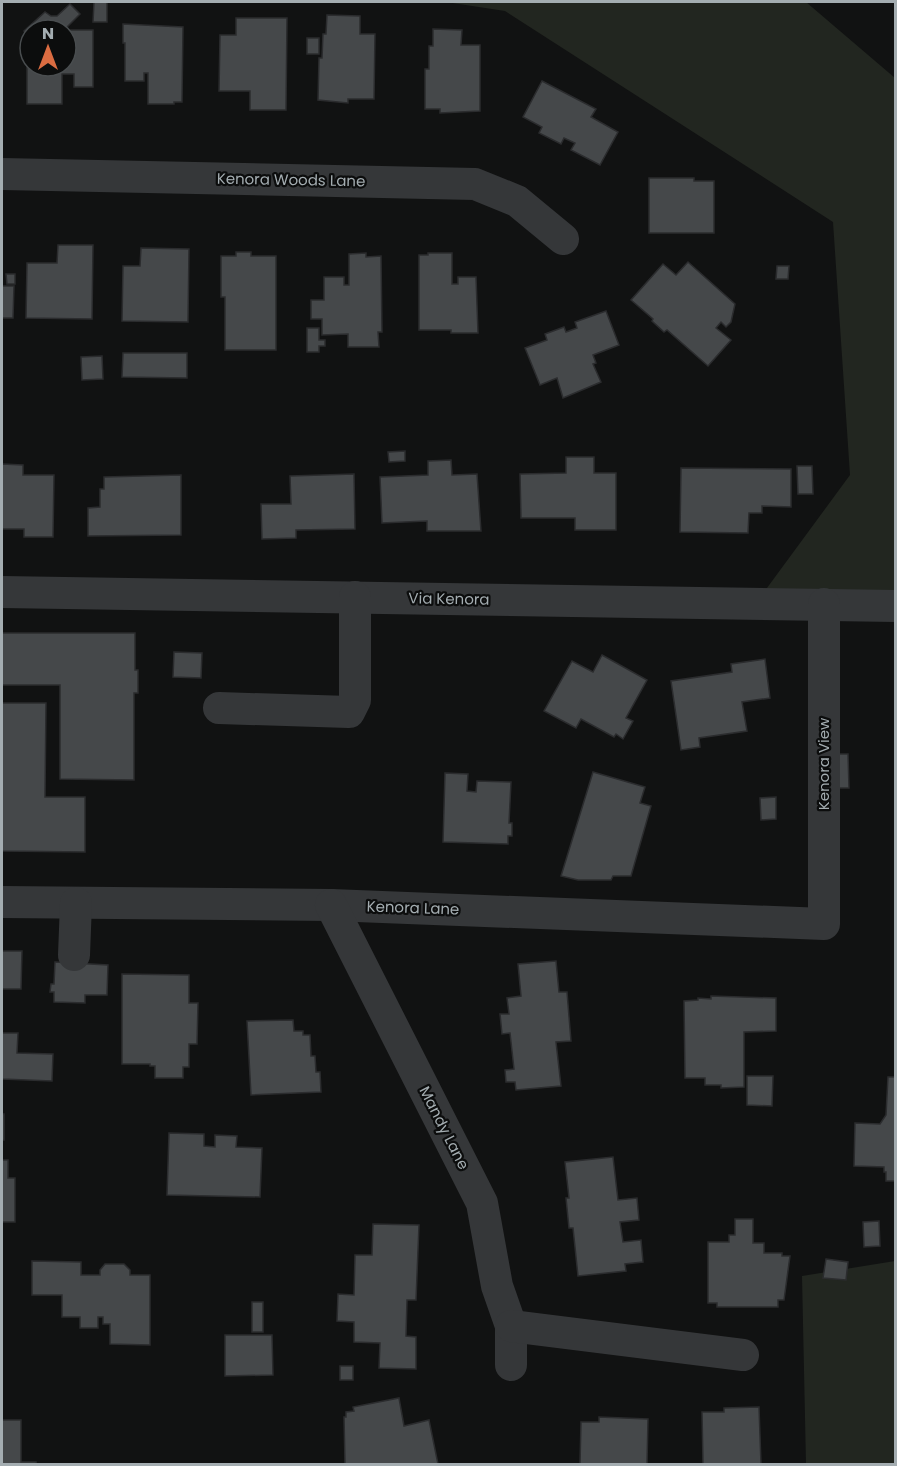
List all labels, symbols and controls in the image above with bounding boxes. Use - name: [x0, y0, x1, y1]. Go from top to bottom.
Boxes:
- north arrow: [18, 18, 78, 78]
- text: N: [42, 22, 54, 45]
- street label: Kenora Woods Lane: [217, 168, 365, 191]
- street label: Via Kenora: [408, 587, 490, 610]
- street label: Kenora View: [813, 717, 834, 810]
- street label: Kenora Lane: [366, 895, 460, 920]
- street label: Mandy Lane: [414, 1083, 474, 1173]

